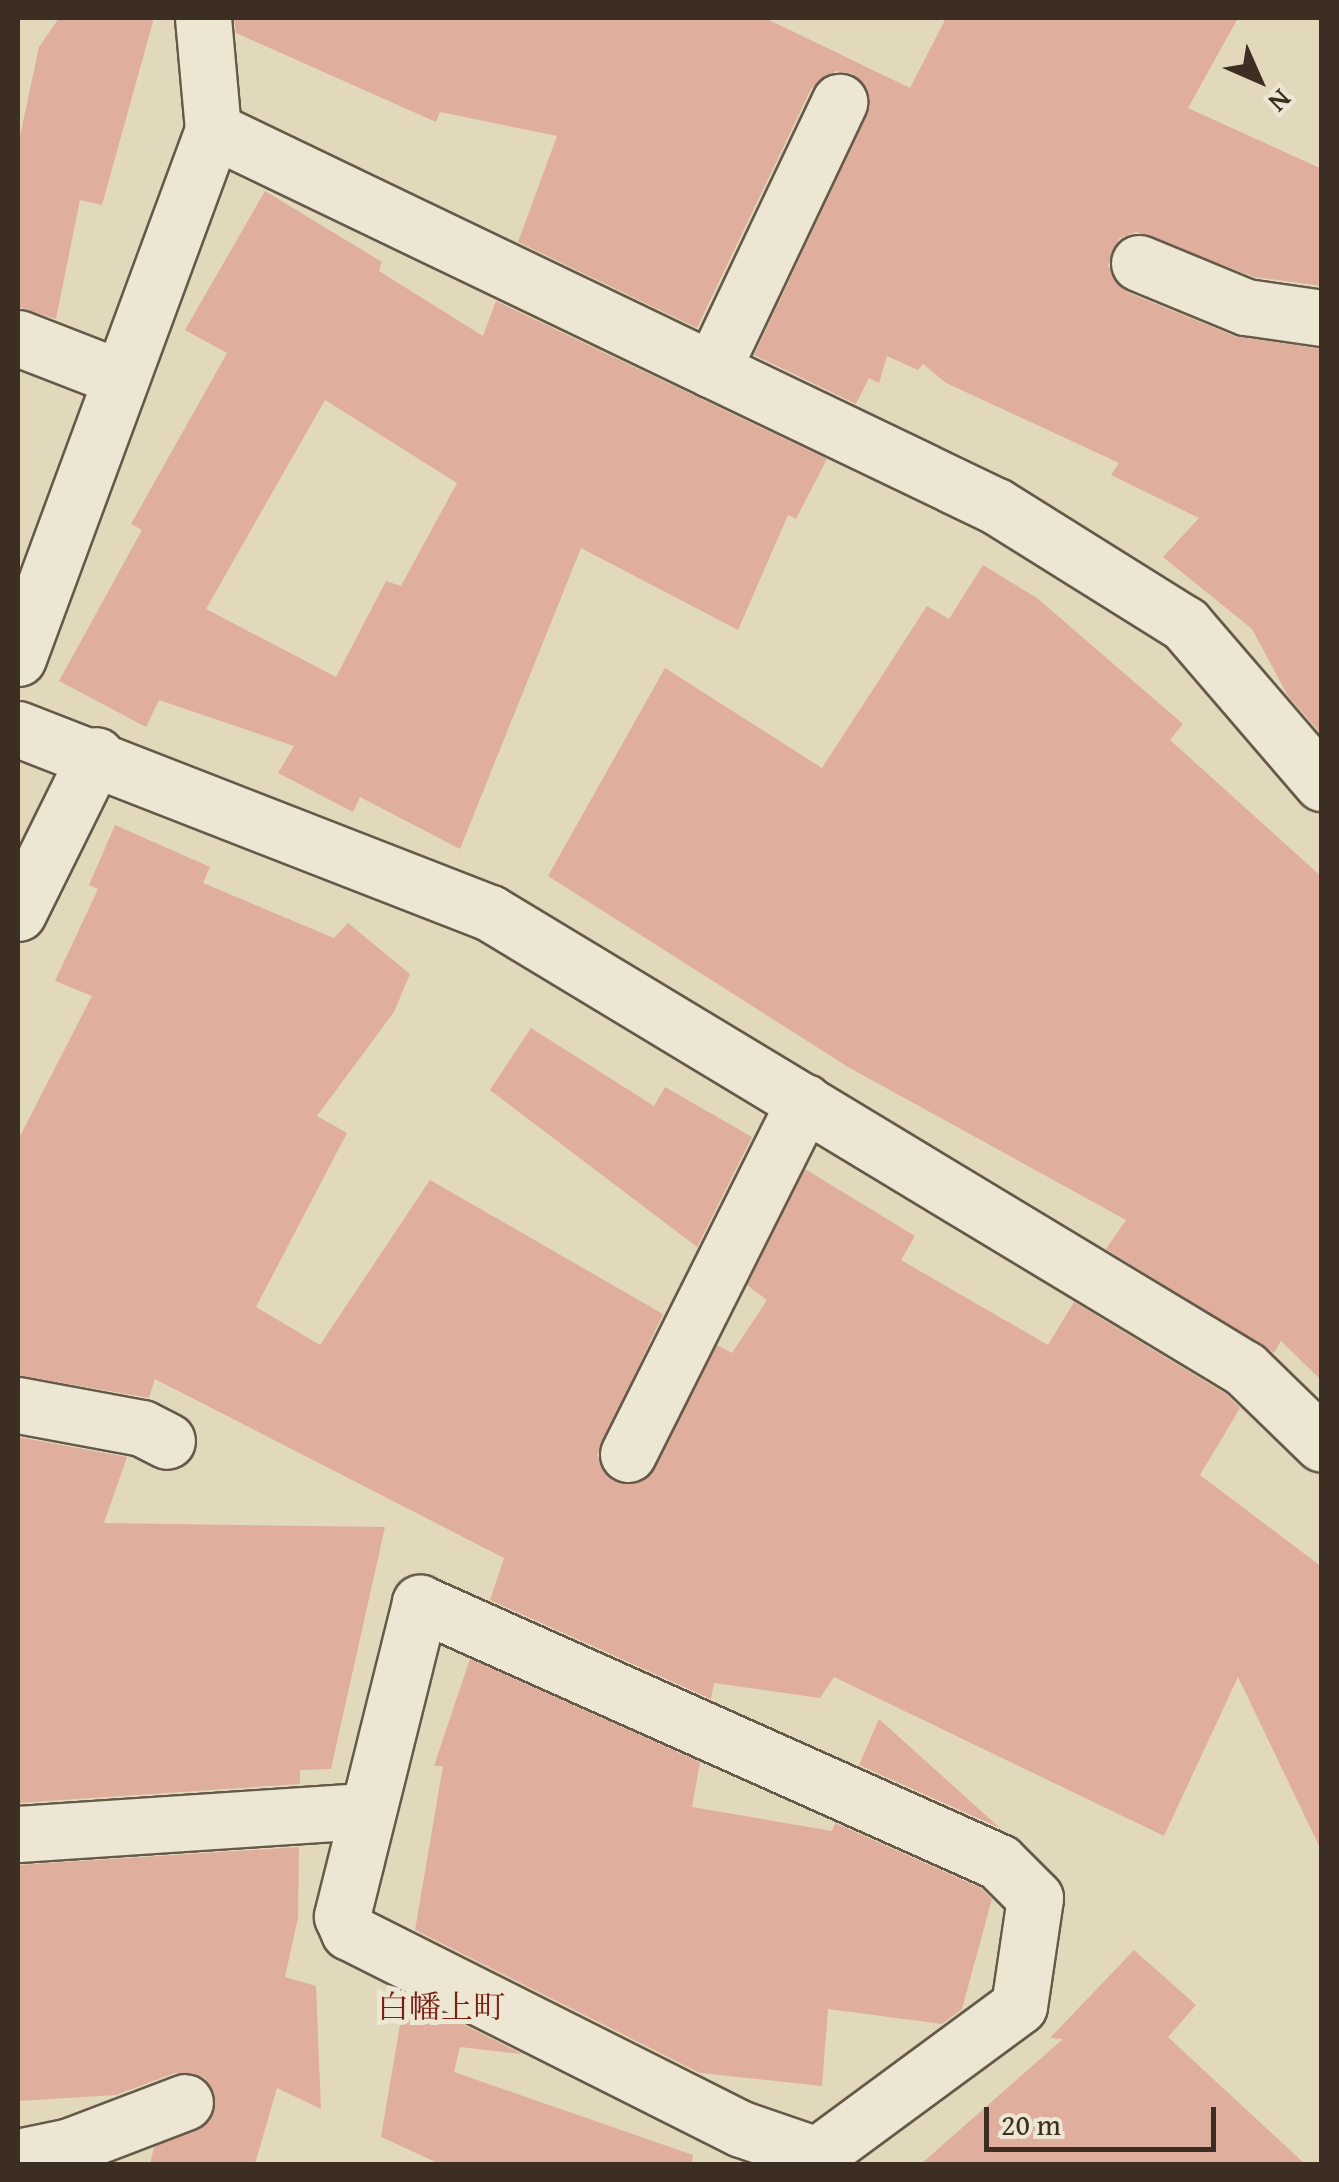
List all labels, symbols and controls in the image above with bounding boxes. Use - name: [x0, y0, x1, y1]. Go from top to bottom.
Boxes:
- north arrow: [1209, 30, 1309, 130]
- text: N: [1259, 80, 1302, 123]
- district label: 白幡上町: [377, 1988, 505, 2026]
- scale bar: [989, 2087, 1222, 2149]
- text: 20 m: [1001, 2102, 1061, 2146]

